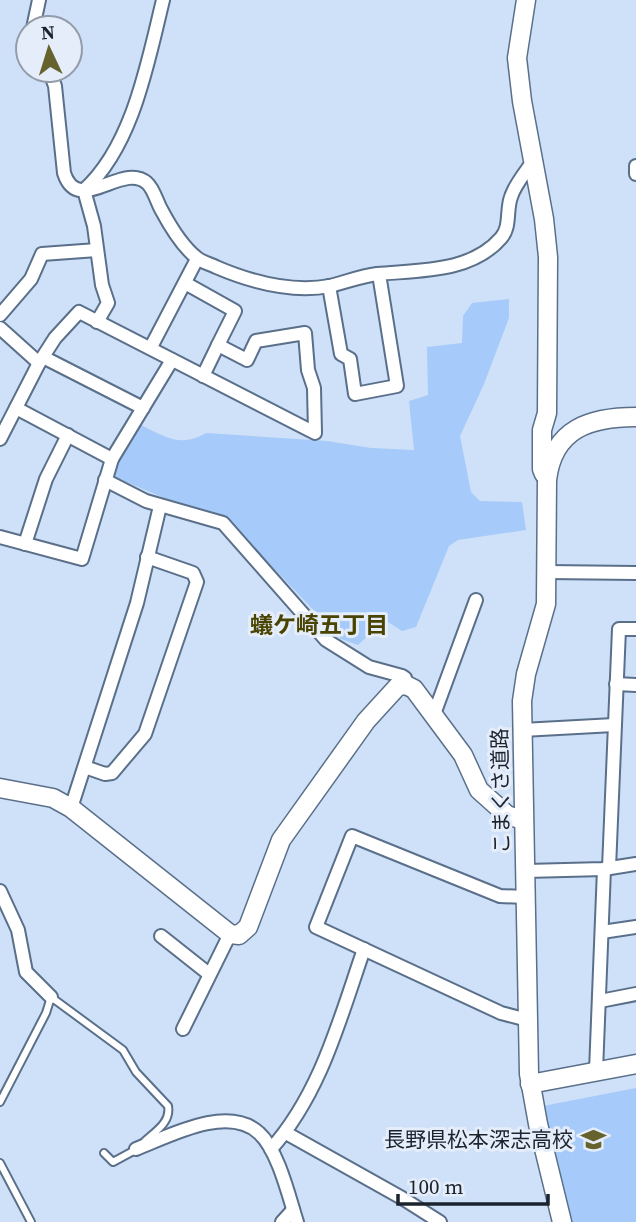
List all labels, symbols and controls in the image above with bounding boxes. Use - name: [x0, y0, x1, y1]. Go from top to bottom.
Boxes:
- north arrow: [14, 14, 84, 84]
- text: N: [40, 19, 56, 45]
- district label: 蟻ケ崎五丁目: [250, 609, 388, 641]
- street label: こまくさ道路: [485, 728, 516, 854]
- place label: 長野県松本深志高校: [384, 1125, 573, 1154]
- school or university icon: 長野県松本深志高校: [579, 1126, 607, 1154]
- scale bar: [398, 1162, 548, 1206]
- text: 100 m: [408, 1172, 463, 1201]

